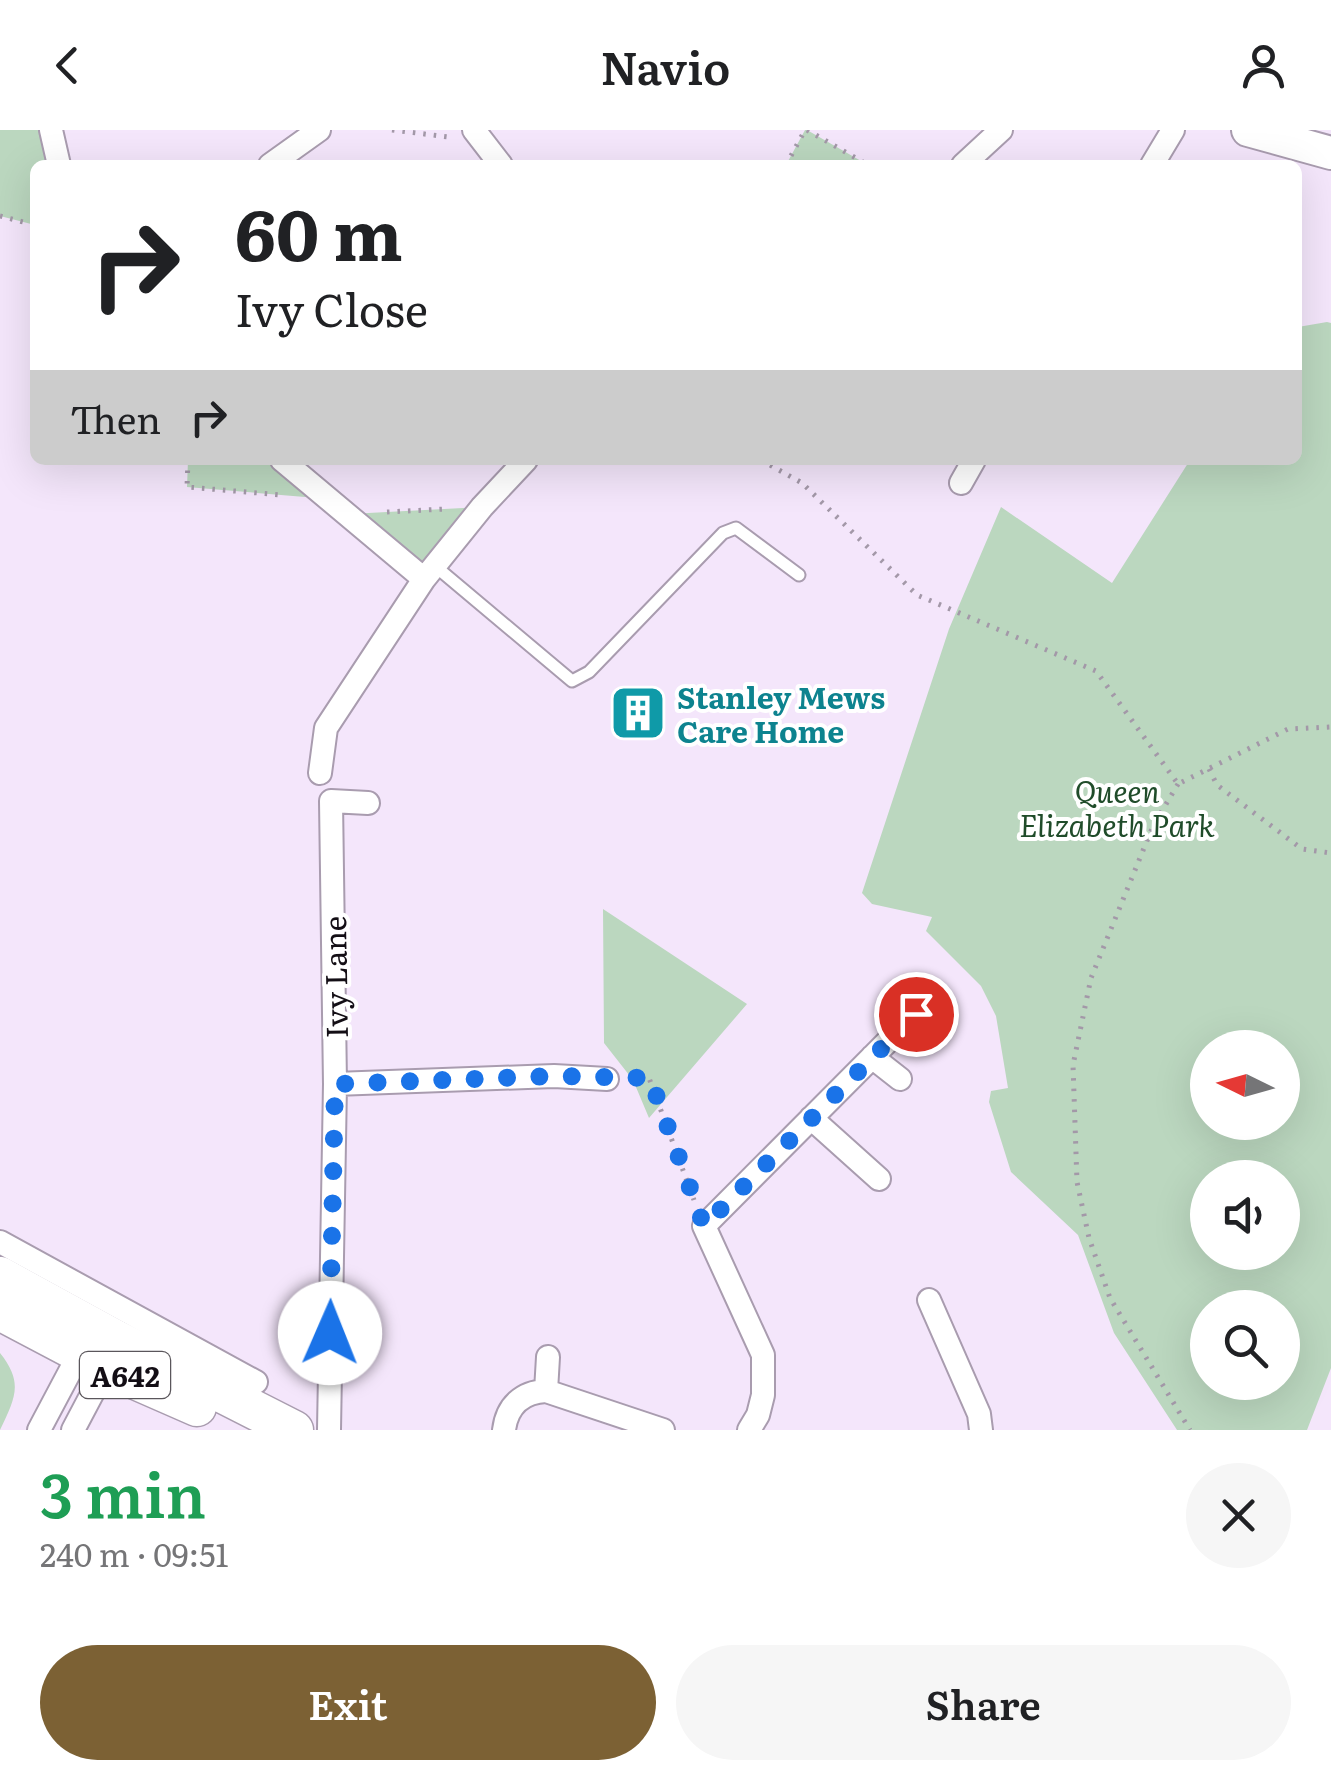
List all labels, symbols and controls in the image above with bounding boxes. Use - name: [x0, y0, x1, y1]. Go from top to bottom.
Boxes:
- text: Navio: [601, 32, 730, 99]
- icon: back: [40, 38, 95, 93]
- icon: person: [1236, 38, 1291, 93]
- text: 60 m: [235, 179, 403, 283]
- icon: right: [70, 200, 200, 330]
- text: Ivy Close: [235, 274, 428, 341]
- text: Then: [70, 389, 161, 446]
- icon: right: [181, 390, 236, 445]
- place label: Stanley Mews Care Home: [677, 674, 885, 752]
- building icon: Stanley Mews Care Home: [608, 683, 668, 743]
- park label: Queen Elizabeth Park: [1019, 768, 1215, 846]
- street label: Ivy Lane: [311, 915, 357, 1039]
- pin: [874, 972, 959, 1057]
- icon: arrive: [889, 987, 944, 1042]
- north arrow: [1190, 1030, 1300, 1140]
- map controls: [1190, 1030, 1300, 1400]
- button: sound: [1190, 1160, 1300, 1270]
- position arrow: [278, 1281, 382, 1385]
- button: search: [1190, 1290, 1300, 1400]
- road number: A642: [80, 1352, 170, 1398]
- text: 3 min: [40, 1447, 206, 1536]
- button: close: [1186, 1463, 1291, 1568]
- text: 240 m · 09:51: [40, 1529, 228, 1577]
- button: Exit: [40, 1645, 656, 1760]
- button: Share: [676, 1645, 1291, 1760]

